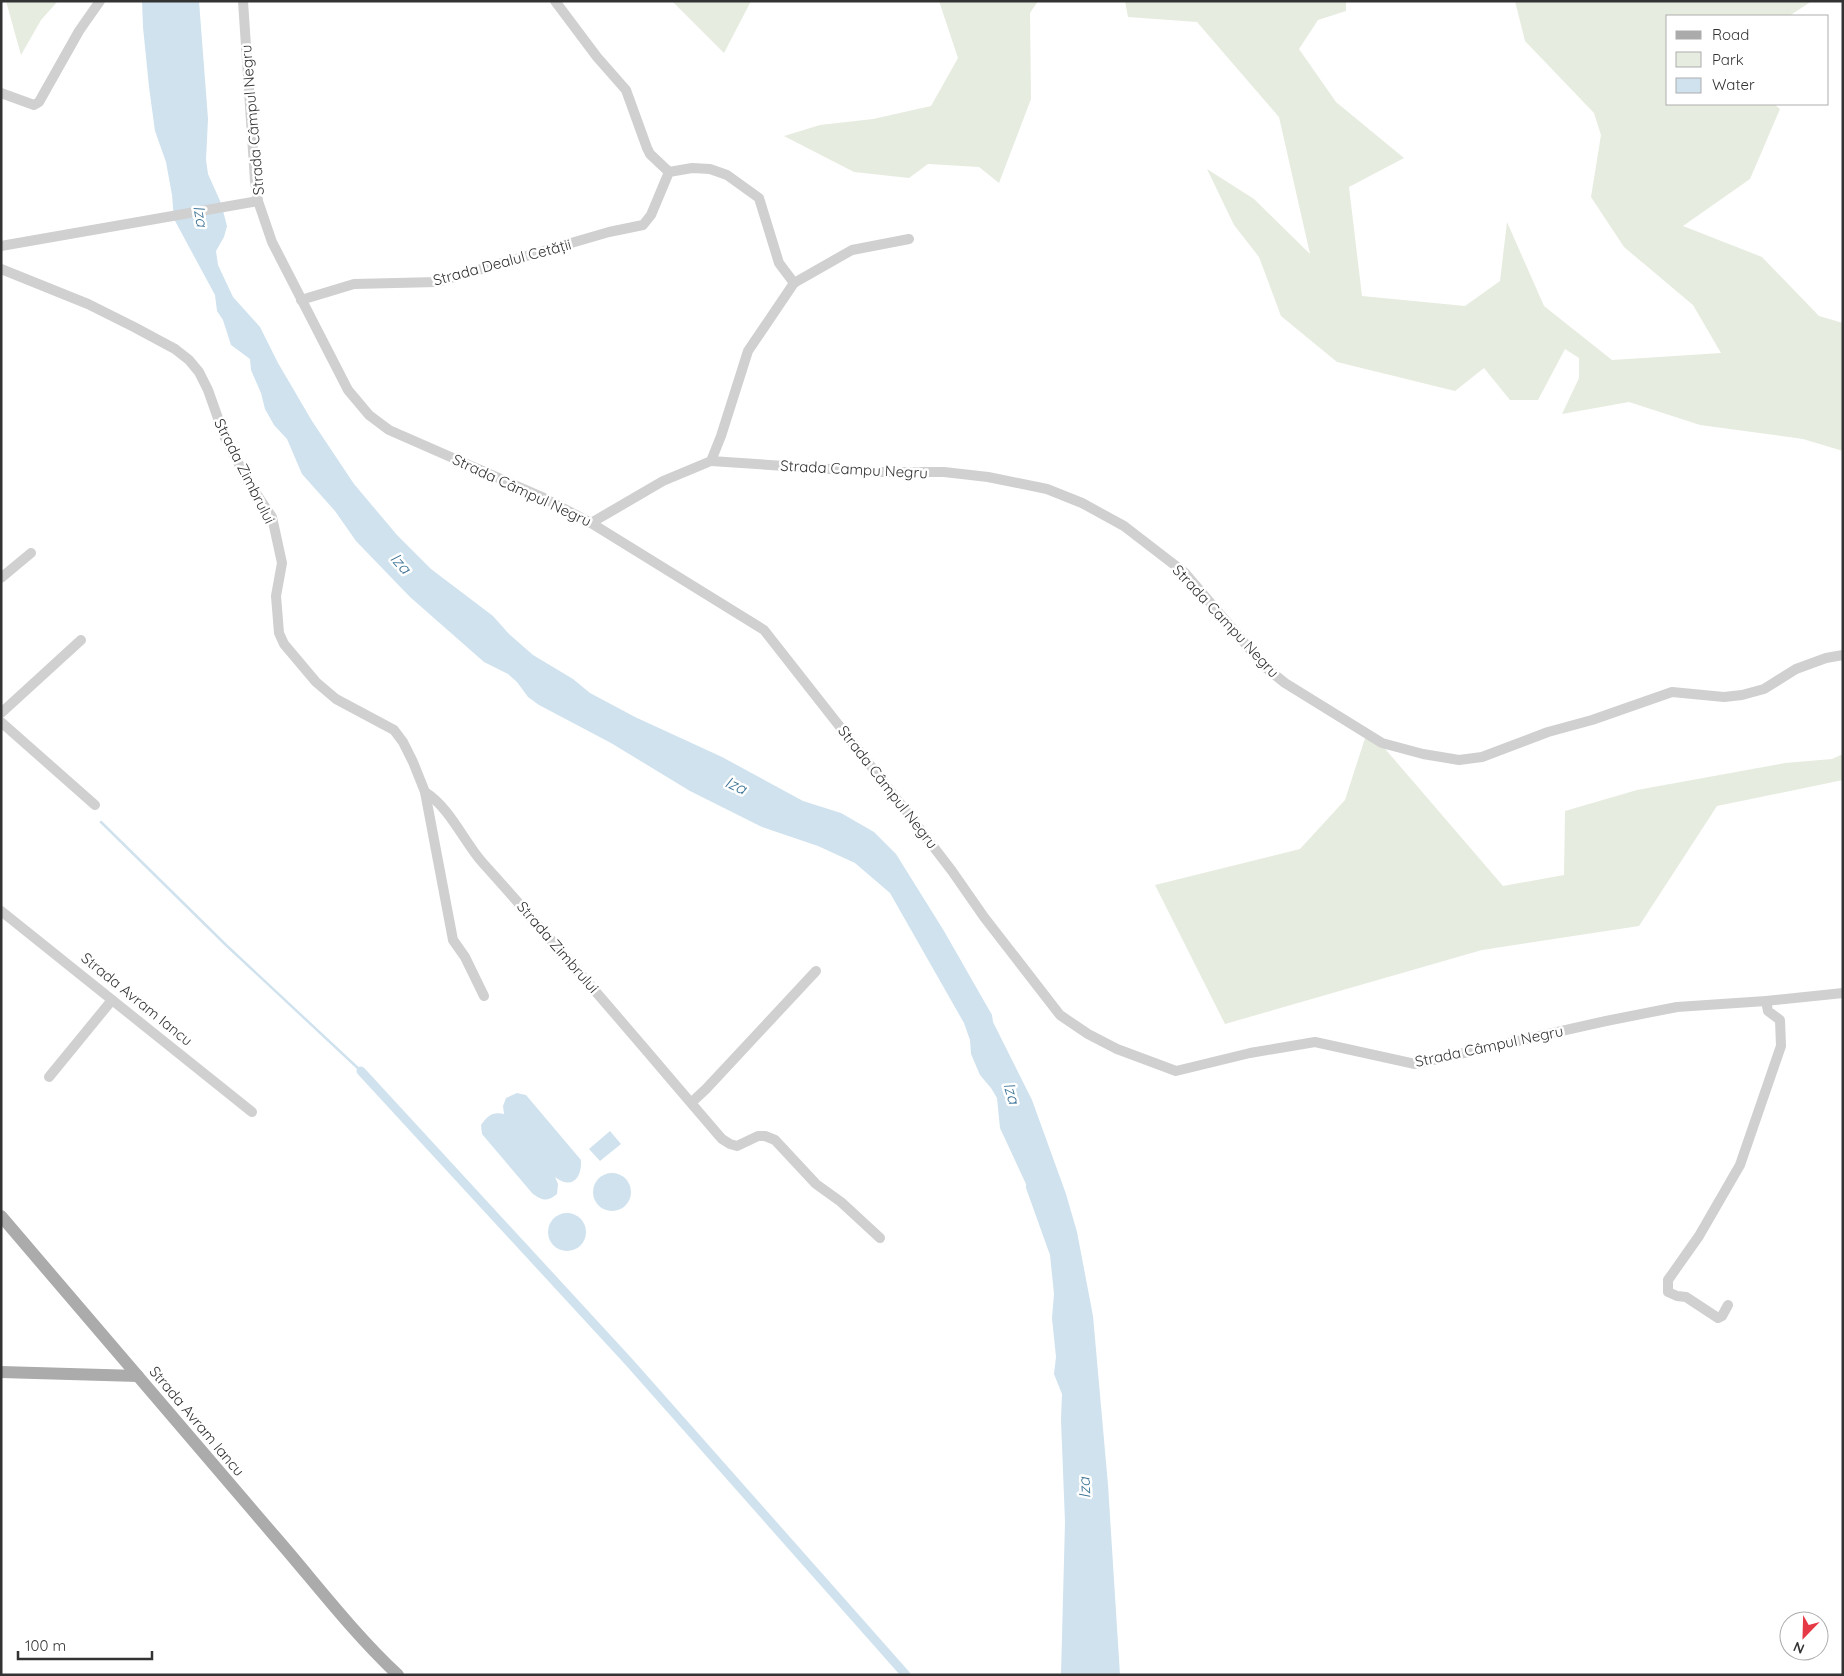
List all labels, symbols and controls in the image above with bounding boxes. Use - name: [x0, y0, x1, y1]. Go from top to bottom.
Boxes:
- legend: [1666, 15, 1829, 105]
- text: Road: [1712, 25, 1749, 44]
- street label: Strada Câmpul Negru: [236, 44, 268, 196]
- text: Park: [1712, 50, 1744, 69]
- text: Water: [1712, 75, 1755, 94]
- water label: Iza: [189, 204, 213, 230]
- street label: Strada Dealul Cetății: [431, 234, 573, 290]
- street label: Strada Zimbrului: [210, 415, 280, 527]
- street label: Strada Câmpul Negru: [449, 449, 595, 531]
- street label: Strada Campu Negru: [780, 456, 928, 482]
- water label: Iza: [386, 548, 416, 579]
- street label: Strada Campu Negru: [1169, 560, 1283, 682]
- street label: Strada Câmpul Negru: [834, 722, 942, 852]
- water label: Iza: [722, 771, 751, 799]
- street label: Strada Zimbrului: [513, 897, 603, 997]
- street label: Strada Avram Iancu: [77, 948, 197, 1050]
- street label: Strada Câmpul Negru: [1413, 1021, 1565, 1071]
- water label: Iza: [999, 1080, 1025, 1107]
- street label: Strada Avram Iancu: [145, 1362, 249, 1480]
- water label: Iza: [1073, 1476, 1095, 1499]
- north arrow: [1779, 1611, 1829, 1661]
- scale bar: [18, 1628, 151, 1660]
- text: 100 m: [25, 1636, 66, 1655]
- text: N: [1791, 1638, 1807, 1658]

